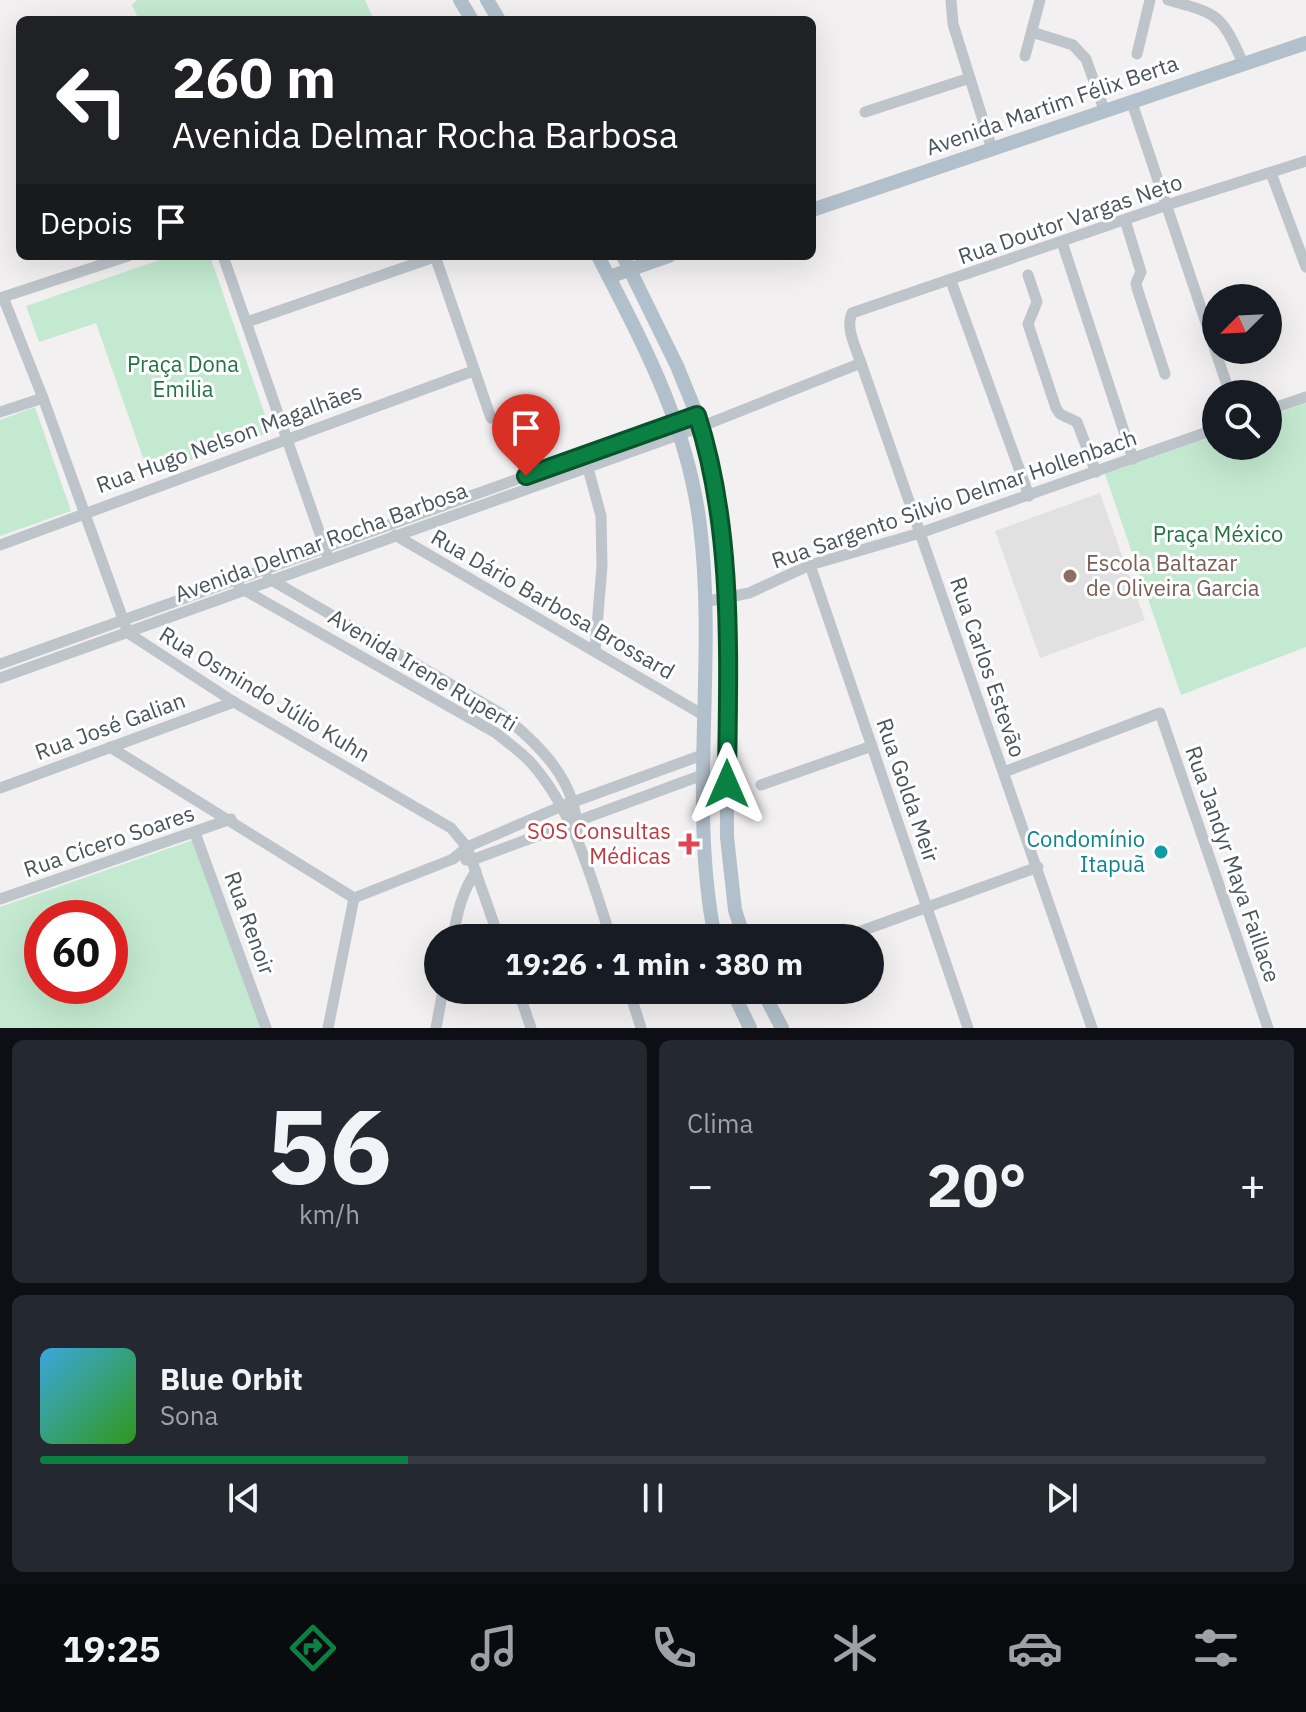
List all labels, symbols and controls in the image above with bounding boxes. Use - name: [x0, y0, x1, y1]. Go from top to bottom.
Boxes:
- text: 260 m: [172, 41, 336, 113]
- icon: left: [40, 48, 144, 152]
- street label: Avenida Martim Félix Berta: [922, 48, 1182, 161]
- text: Avenida Delmar Rocha Barbosa: [172, 111, 678, 158]
- street label: Rua Doutor Vargas Neto: [954, 167, 1186, 271]
- icon: arrive: [149, 200, 193, 244]
- text: Depois: [40, 203, 133, 242]
- north arrow: [1202, 284, 1282, 364]
- map controls: [1202, 284, 1282, 460]
- park label: Praça Dona Emilia: [127, 349, 239, 403]
- street label: Rua Hugo Nelson Magalhães: [92, 376, 366, 499]
- button: search: [1202, 380, 1282, 460]
- pin: [492, 394, 560, 476]
- icon: arrive: [504, 406, 548, 450]
- street label: Rua Sargento Silvio Delmar Hollenbach: [768, 422, 1140, 575]
- street label: Avenida Delmar Rocha Barbosa: [170, 475, 471, 608]
- park label: Praça México: [1153, 519, 1283, 548]
- street label: Rua Dário Barbosa Brossard: [426, 522, 680, 685]
- place label: Escola Baltazar de Oliveira Garcia: [1086, 548, 1260, 602]
- marker: Escola Baltazar de Oliveira Garcia: [1061, 567, 1079, 585]
- street label: Rua Carlos Estevão: [944, 573, 1033, 761]
- street label: Avenida Irene Ruperti: [323, 602, 523, 737]
- street label: Rua Osmindo Júlio Kuhn: [154, 619, 376, 768]
- street label: Rua José Galian: [31, 685, 189, 766]
- street label: Rua Golda Meir: [870, 714, 947, 866]
- position arrow: [685, 742, 769, 826]
- street label: Rua Jandyr Maya Faillace: [1179, 742, 1288, 986]
- street label: Rua Cícero Soares: [20, 798, 198, 883]
- place label: SOS Consultas Médicas: [527, 816, 671, 870]
- place label: Condomínio Itapuã: [1026, 824, 1145, 878]
- marker: SOS Consultas Médicas: [678, 833, 700, 855]
- marker: Condomínio Itapuã: [1152, 843, 1170, 861]
- street label: Rua Renoir: [218, 867, 283, 978]
- speed limit sign: 60: [24, 900, 128, 1004]
- text: 19:26 · 1 min · 380 m: [505, 944, 803, 983]
- text: 56: [267, 1077, 392, 1213]
- text: Clima: [687, 1106, 753, 1140]
- text: 20°: [926, 1145, 1027, 1224]
- text: −: [687, 1156, 713, 1213]
- text: +: [1240, 1156, 1266, 1213]
- text: km/h: [299, 1197, 360, 1231]
- text: Blue Orbit: [160, 1359, 303, 1398]
- text: Sona: [160, 1398, 218, 1432]
- icon: previous: [222, 1476, 266, 1520]
- icon: pause: [631, 1476, 675, 1520]
- icon: next: [1040, 1476, 1084, 1520]
- icon: directions: [285, 1620, 341, 1676]
- icon: music: [466, 1620, 522, 1676]
- icon: phone: [646, 1620, 702, 1676]
- icon: climate: [827, 1620, 883, 1676]
- icon: car: [1007, 1620, 1063, 1676]
- icon: filters: [1188, 1620, 1244, 1676]
- text: 19:25: [62, 1625, 161, 1672]

